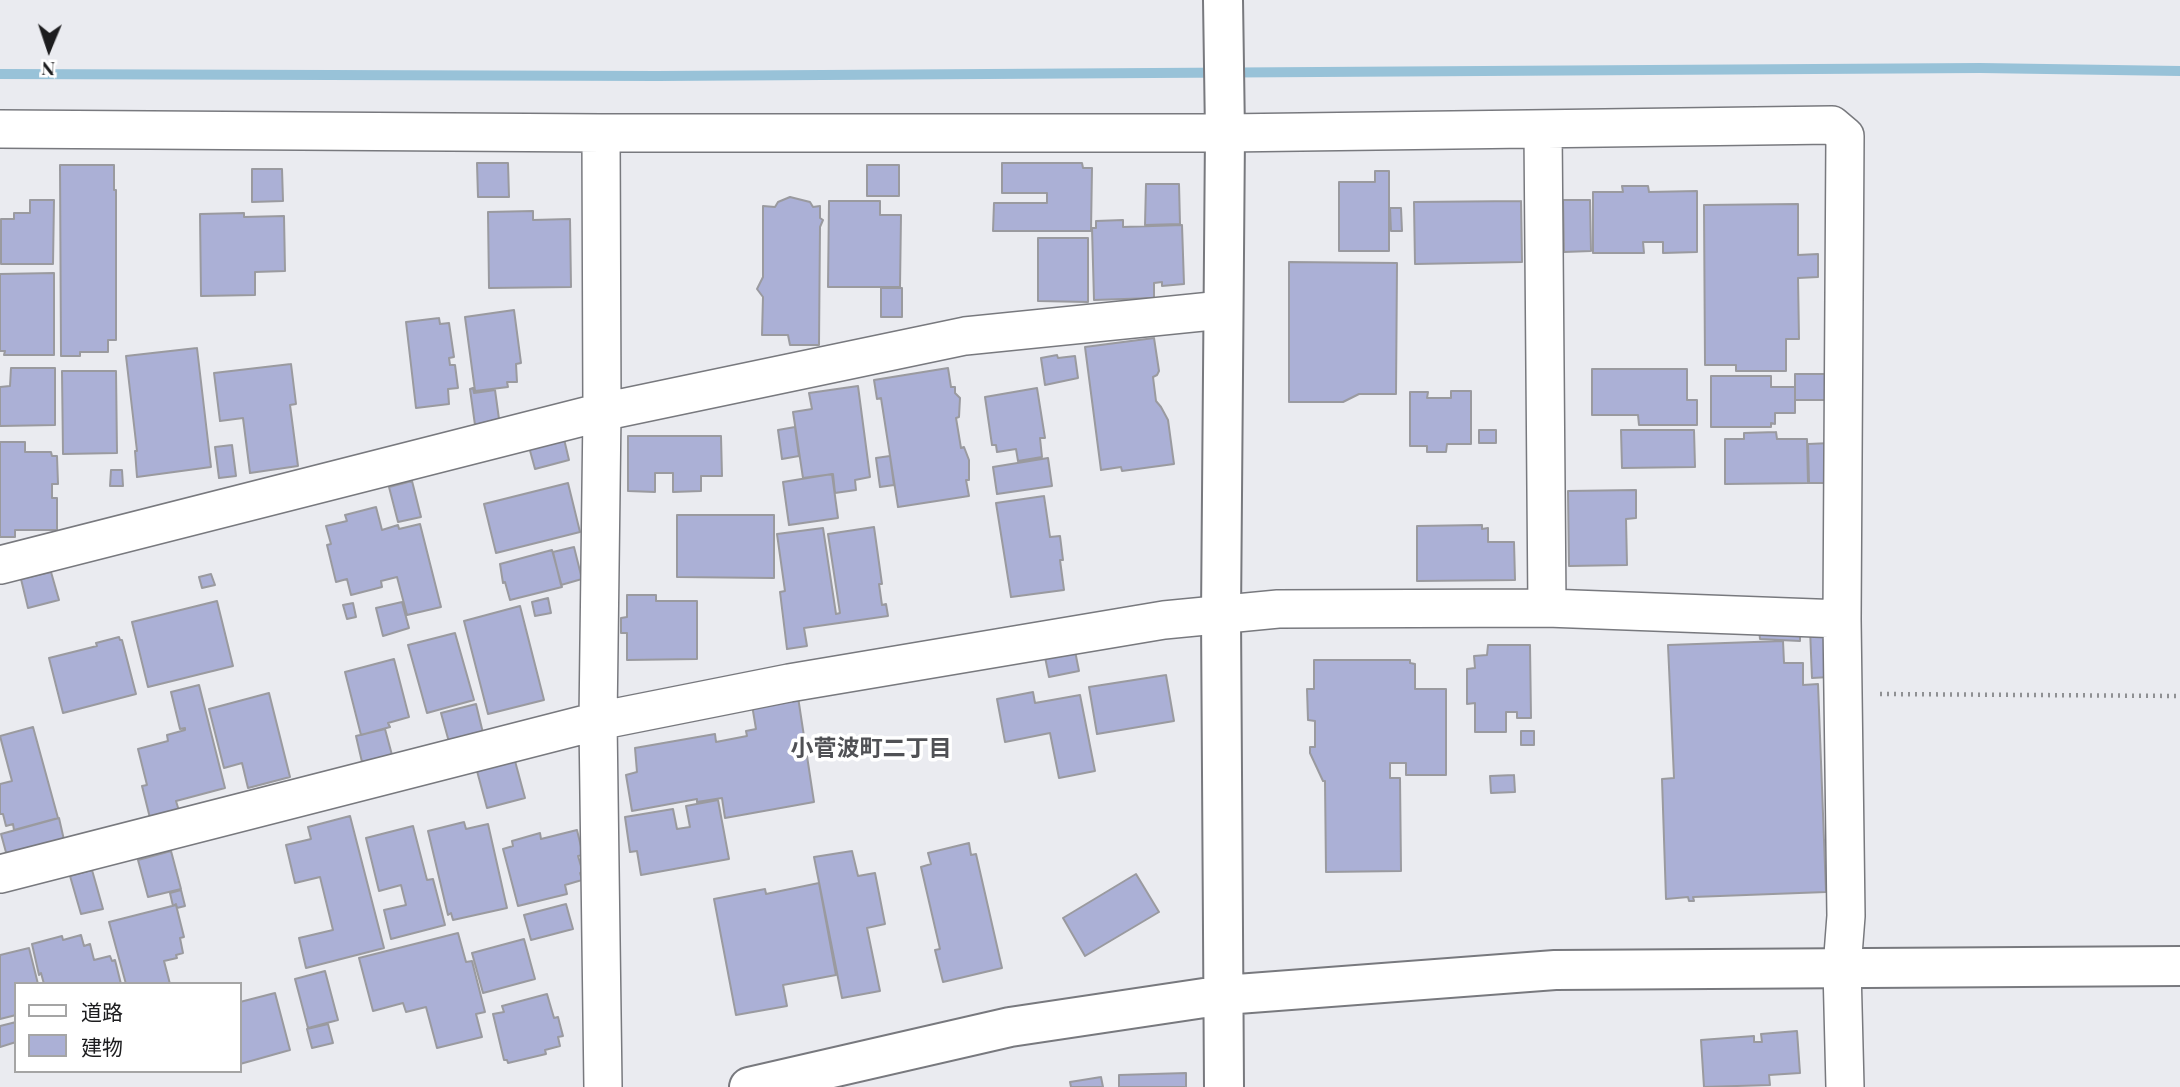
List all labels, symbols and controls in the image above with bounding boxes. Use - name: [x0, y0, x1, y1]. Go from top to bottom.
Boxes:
- north arrow: [14, 14, 84, 84]
- text: N: [41, 57, 56, 83]
- district label: 小菅波町二丁目: [791, 735, 951, 763]
- legend: [14, 982, 242, 1073]
- text: 道路: [81, 997, 123, 1025]
- text: 建物: [81, 1032, 123, 1060]

